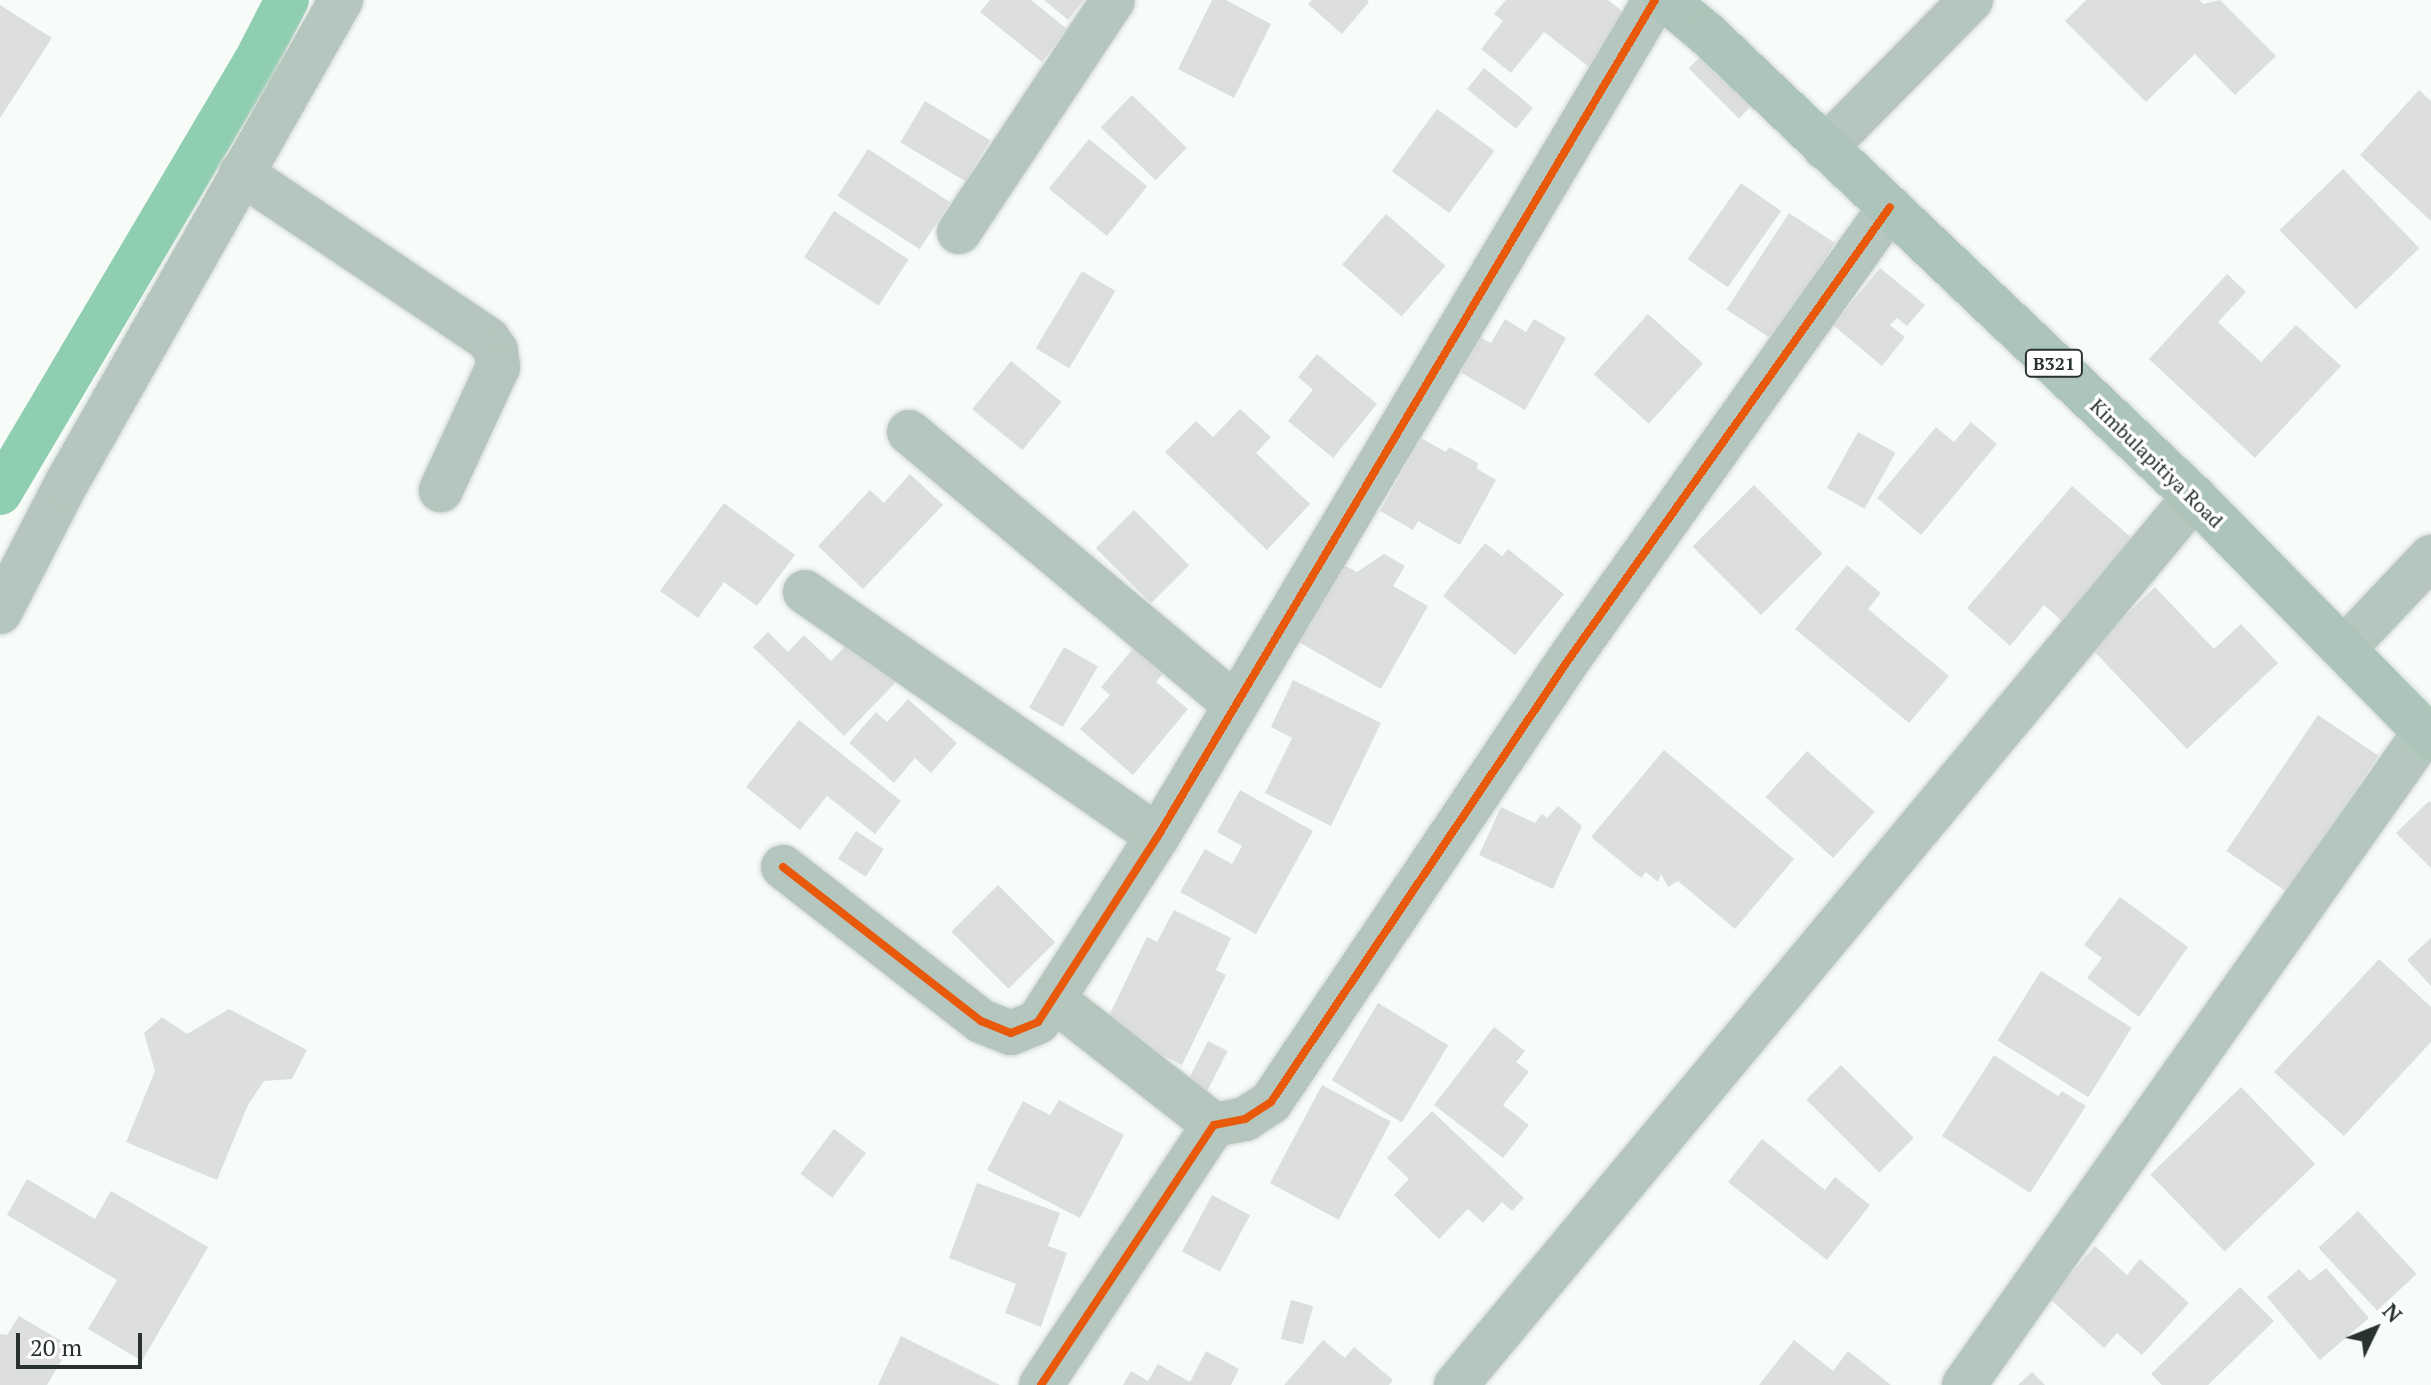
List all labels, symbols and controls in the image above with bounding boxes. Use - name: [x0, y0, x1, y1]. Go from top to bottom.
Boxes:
- road number: B321: [2024, 349, 2084, 377]
- street label: Kimbulapitiya Road: [2086, 394, 2228, 532]
- north arrow: [2335, 1289, 2415, 1369]
- text: N: [2377, 1296, 2409, 1328]
- scale bar: [20, 1317, 146, 1367]
- text: 20 m: [30, 1331, 82, 1363]

